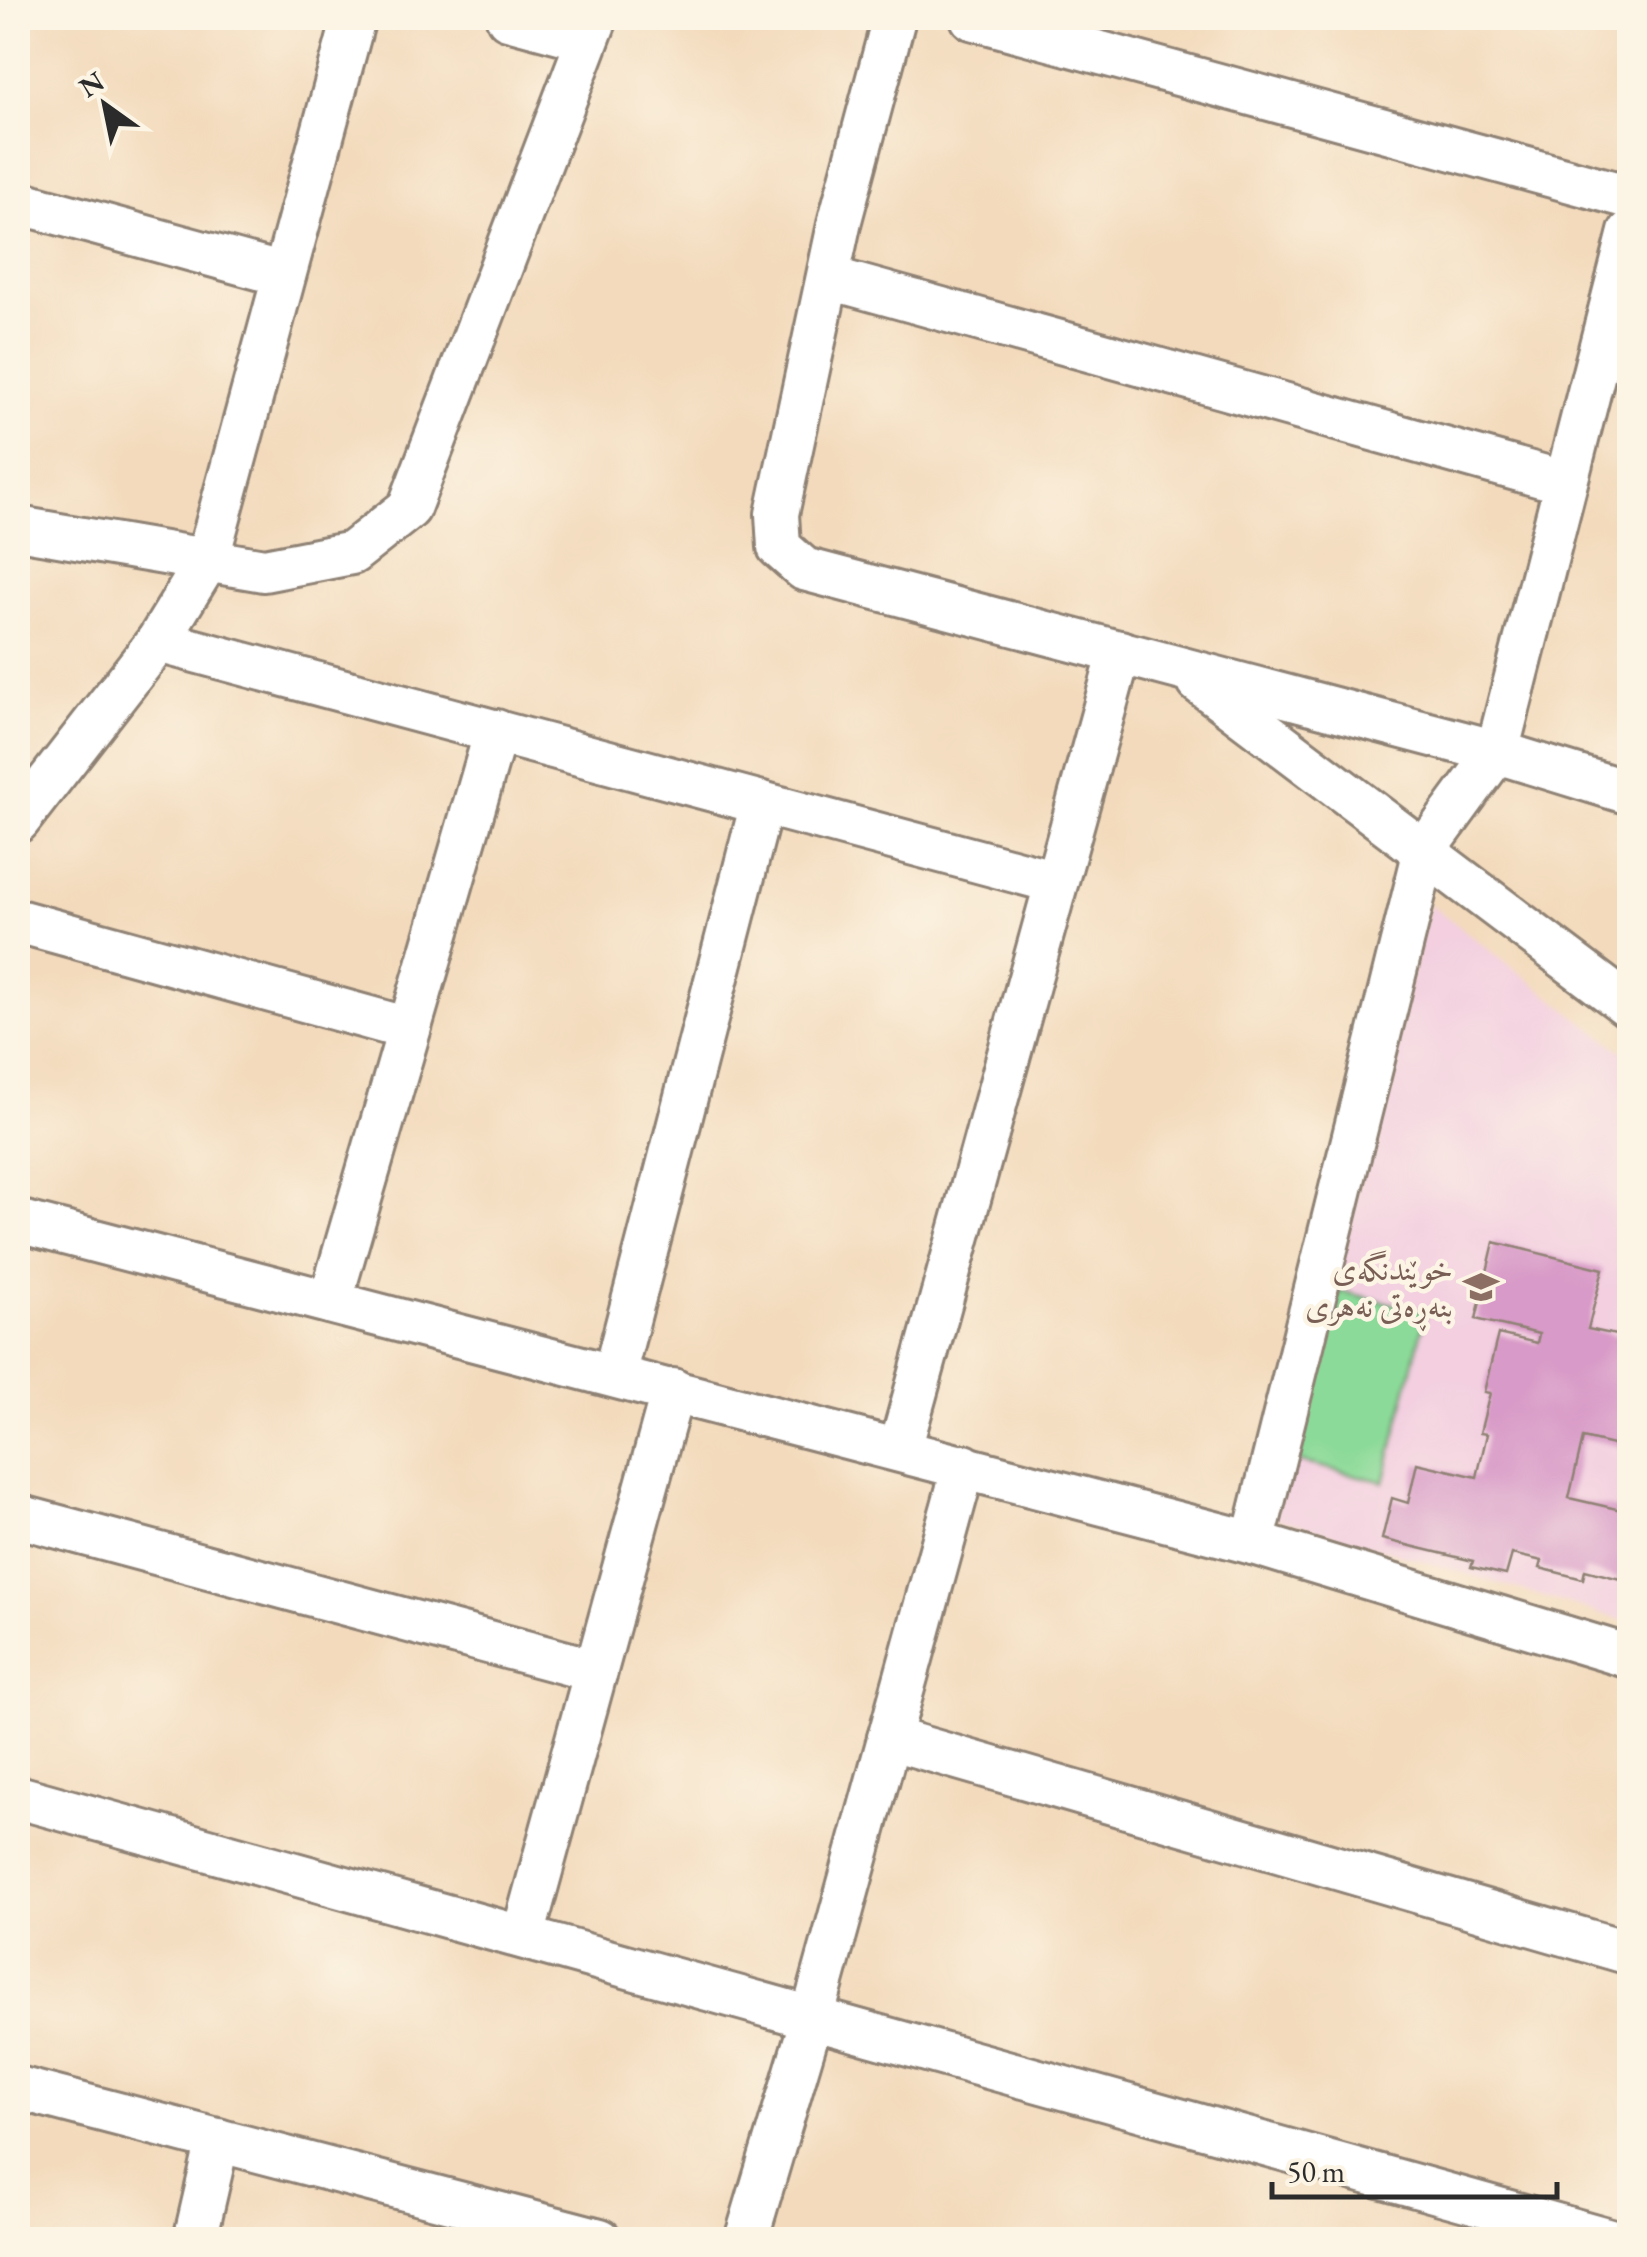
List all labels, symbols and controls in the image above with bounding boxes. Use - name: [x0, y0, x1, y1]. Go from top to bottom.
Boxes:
- north arrow: [55, 55, 155, 155]
- text: N: [72, 63, 111, 105]
- place label: خوێندنگەی بنەڕەتی نەهری: [1305, 1248, 1453, 1332]
- school or university icon: خوێندنگەی بنەڕەتی نەهری: [1462, 1268, 1500, 1306]
- scale bar: [1272, 2137, 1557, 2199]
- text: 50 m: [1287, 2152, 1345, 2191]

